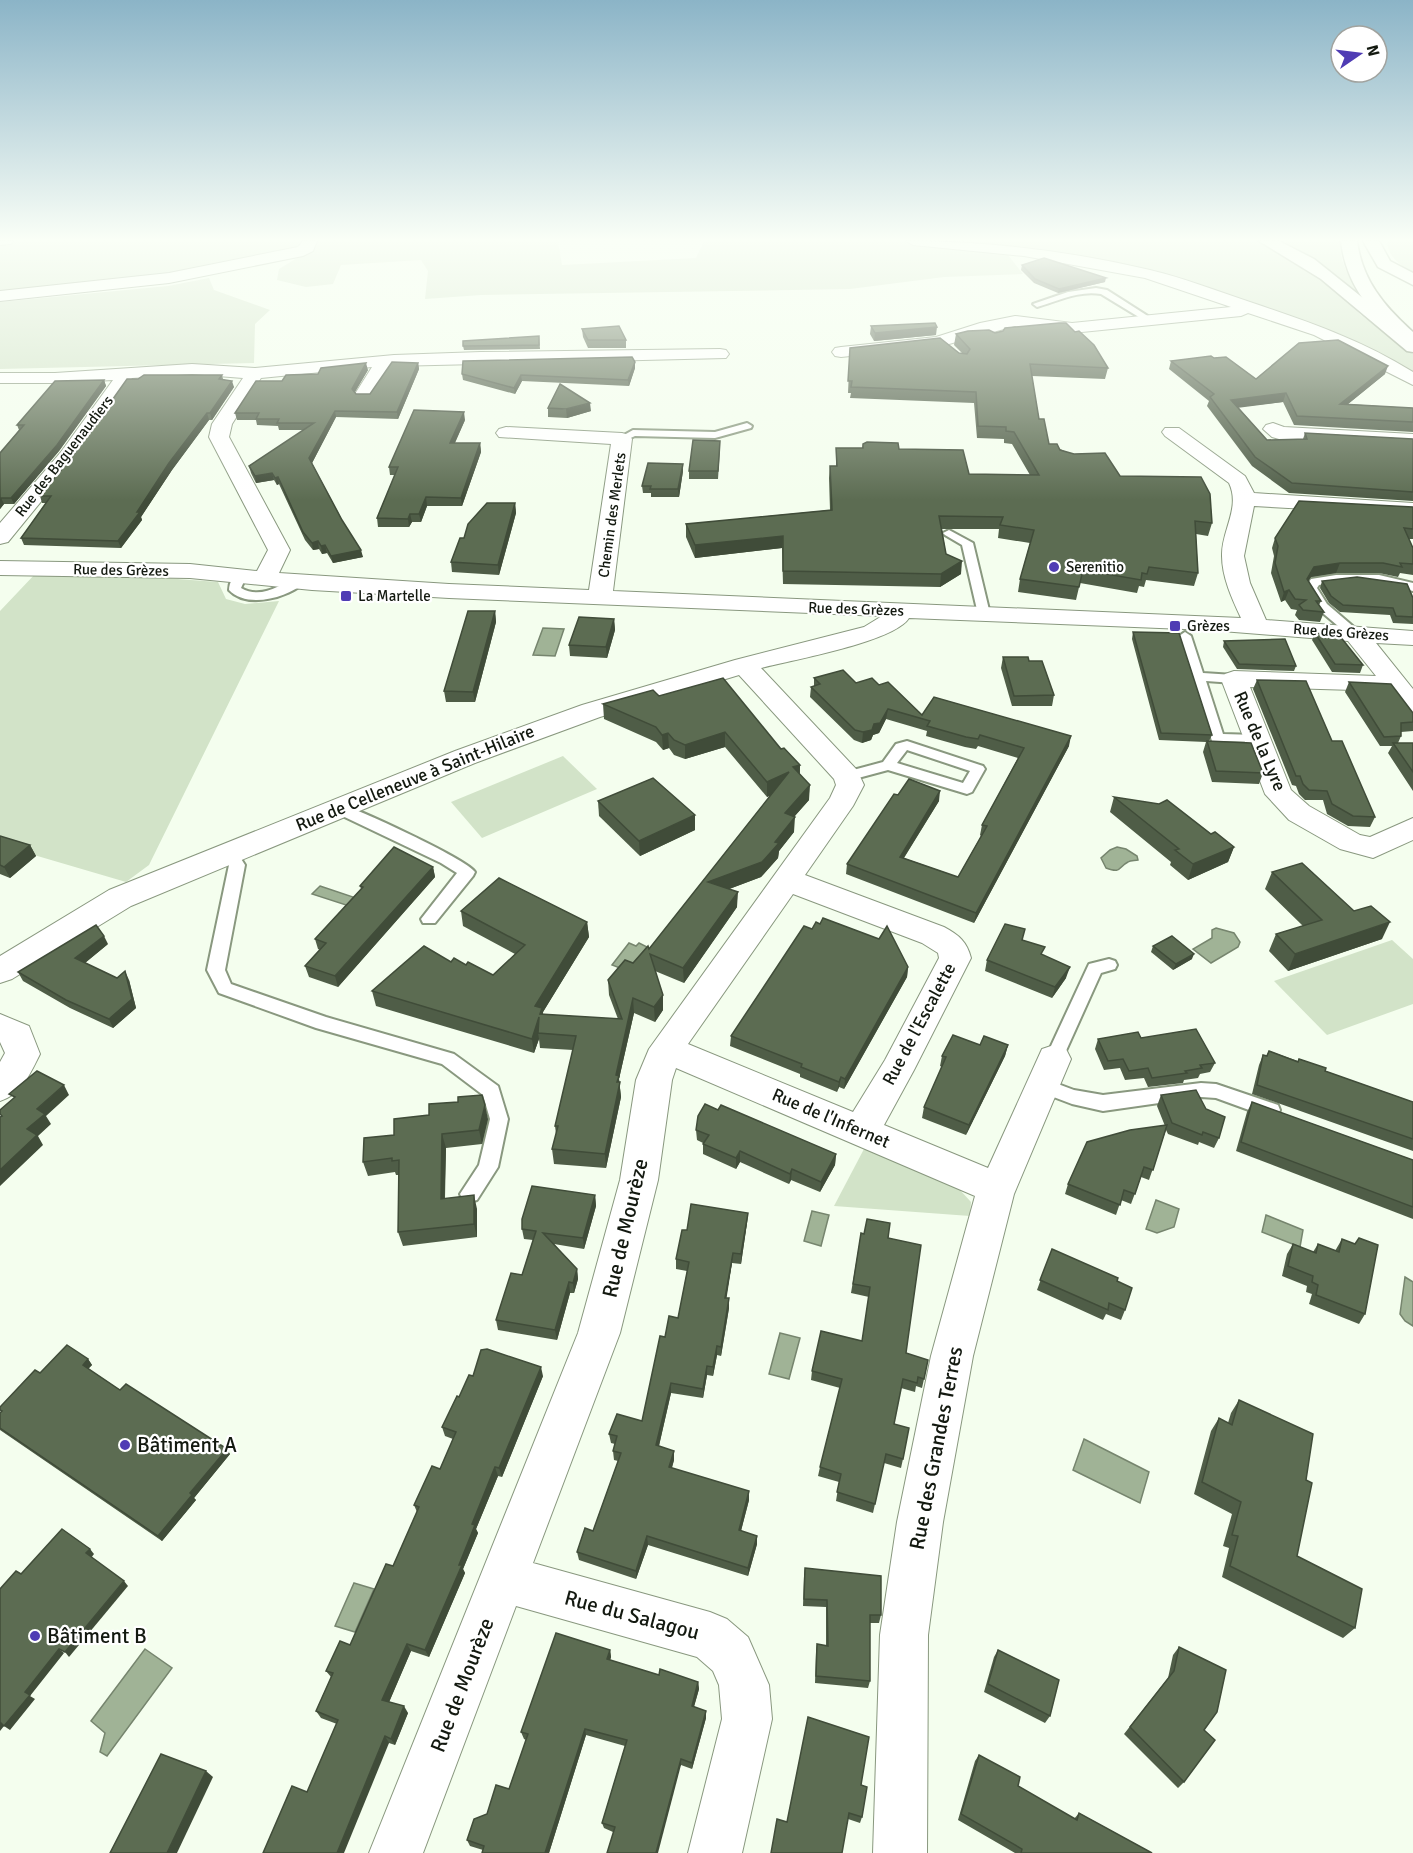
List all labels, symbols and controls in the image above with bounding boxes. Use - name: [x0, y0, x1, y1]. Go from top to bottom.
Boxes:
- north arrow: [1329, 24, 1389, 84]
- text: N: [1362, 43, 1384, 58]
- street label: Rue des Baguenaudiers: [11, 392, 117, 520]
- street label: Chemin des Merlets: [594, 451, 630, 579]
- place label: Serenitio: [1066, 558, 1124, 576]
- street label: Rue des Grèzes: [73, 560, 170, 580]
- marker: Serenitio: [1047, 560, 1061, 574]
- place label: La Martelle: [358, 587, 431, 605]
- marker: La Martelle: [339, 589, 353, 603]
- street label: Rue des Grèzes: [808, 598, 905, 620]
- place label: Grèzes: [1187, 617, 1230, 635]
- marker: Grèzes: [1168, 619, 1182, 633]
- street label: Rue des Grèzes: [1293, 620, 1390, 644]
- street label: Rue de la Lyre: [1229, 688, 1291, 794]
- street label: Rue de Celleneuve à Saint-Hilaire: [292, 720, 538, 836]
- street label: Rue de l'Escalette: [878, 959, 960, 1089]
- street label: Rue de l'Infernet: [769, 1083, 893, 1153]
- street label: Rue de Mourèze: [596, 1156, 654, 1300]
- street label: Rue des Grandes Terres: [904, 1344, 968, 1552]
- place label: Bâtiment A: [137, 1432, 237, 1458]
- marker: Bâtiment A: [118, 1438, 132, 1452]
- street label: Rue du Salagou: [562, 1585, 702, 1645]
- street label: Rue de Mourèze: [424, 1614, 500, 1756]
- place label: Bâtiment B: [47, 1623, 147, 1649]
- marker: Bâtiment B: [28, 1629, 42, 1643]

